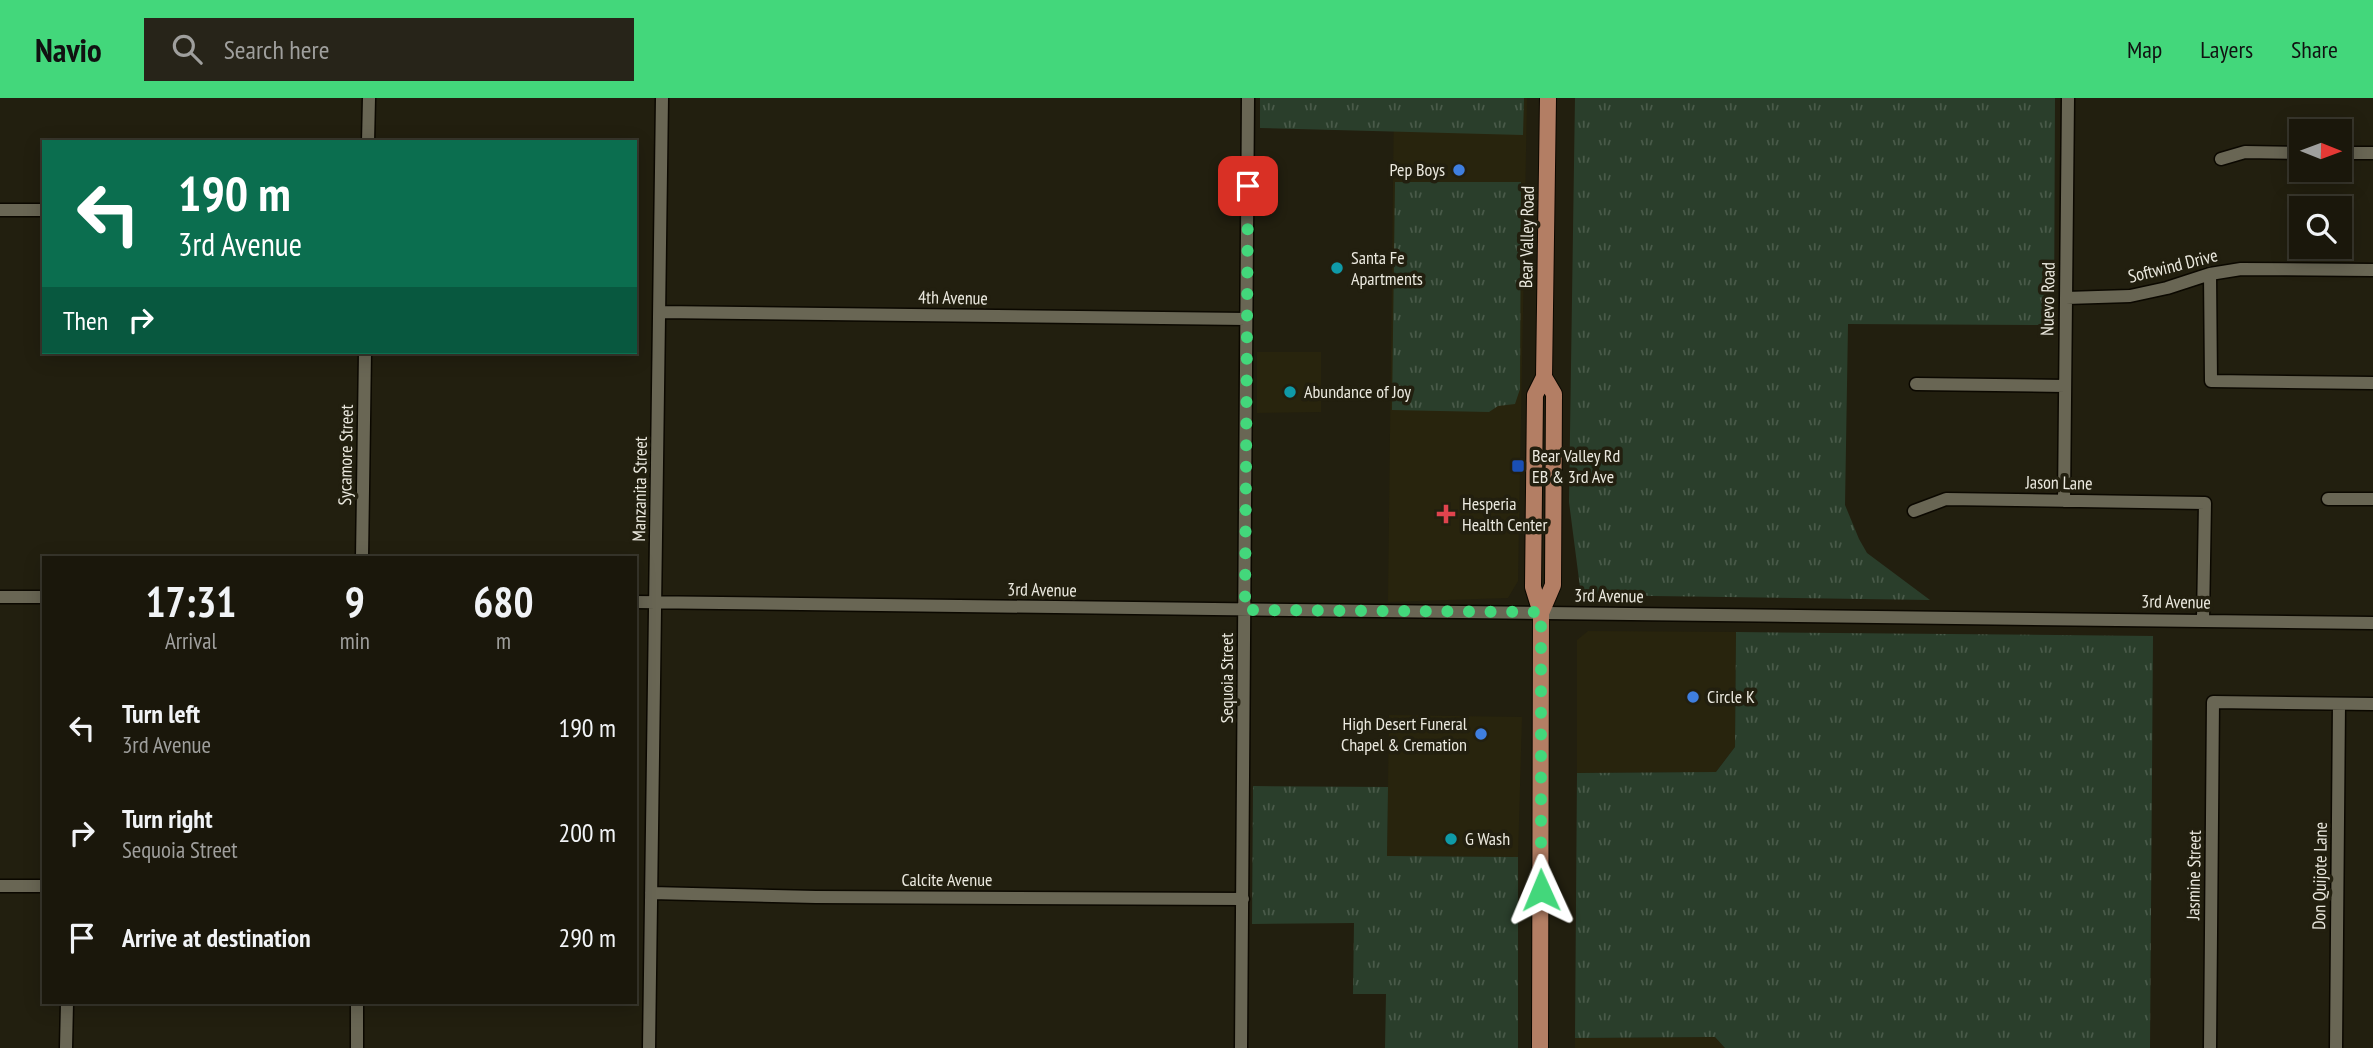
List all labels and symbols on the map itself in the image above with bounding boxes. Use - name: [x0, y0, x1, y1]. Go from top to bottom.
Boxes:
- north arrow: [2289, 119, 2352, 182]
- pin: [1218, 156, 1278, 216]
- place label: Pep Boys: [1389, 158, 1445, 181]
- marker: Pep Boys: [1451, 162, 1467, 178]
- street label: Bear Valley Road: [1514, 186, 1539, 288]
- street label: Softwind Drive: [2126, 243, 2220, 288]
- place label: Santa Fe Apartments: [1351, 246, 1423, 290]
- marker: Santa Fe Apartments: [1329, 260, 1345, 276]
- street label: Nuevo Road: [2035, 262, 2060, 336]
- street label: 4th Avenue: [918, 285, 988, 310]
- place label: Abundance of Joy: [1304, 380, 1411, 403]
- marker: Abundance of Joy: [1282, 384, 1298, 400]
- street label: Sycamore Street: [333, 404, 358, 506]
- street label: Manzanita Street: [627, 436, 652, 542]
- place label: Bear Valley Rd EB & 3rd Ave: [1532, 444, 1620, 488]
- marker: Bear Valley Rd EB & 3rd Ave: [1510, 458, 1526, 474]
- street label: Jason Lane: [2024, 470, 2093, 495]
- place label: Hesperia Health Center: [1462, 492, 1547, 536]
- marker: Hesperia Health Center: [1436, 504, 1456, 524]
- street label: 3rd Avenue: [1007, 577, 1077, 602]
- street label: 3rd Avenue: [1574, 583, 1644, 608]
- street label: 3rd Avenue: [2141, 589, 2211, 614]
- street label: Sequoia Street: [1215, 633, 1238, 723]
- place label: Circle K: [1707, 685, 1755, 708]
- marker: Circle K: [1685, 689, 1701, 705]
- place label: High Desert Funeral Chapel & Cremation: [1341, 712, 1468, 756]
- marker: High Desert Funeral Chapel & Cremation: [1473, 726, 1489, 742]
- street label: Don Quijote Lane: [2307, 822, 2332, 930]
- place label: G Wash: [1465, 827, 1510, 850]
- street label: Jasmine Street: [2181, 830, 2206, 921]
- marker: G Wash: [1443, 831, 1459, 847]
- position arrow: [1504, 853, 1578, 927]
- street label: Calcite Avenue: [902, 868, 992, 891]

